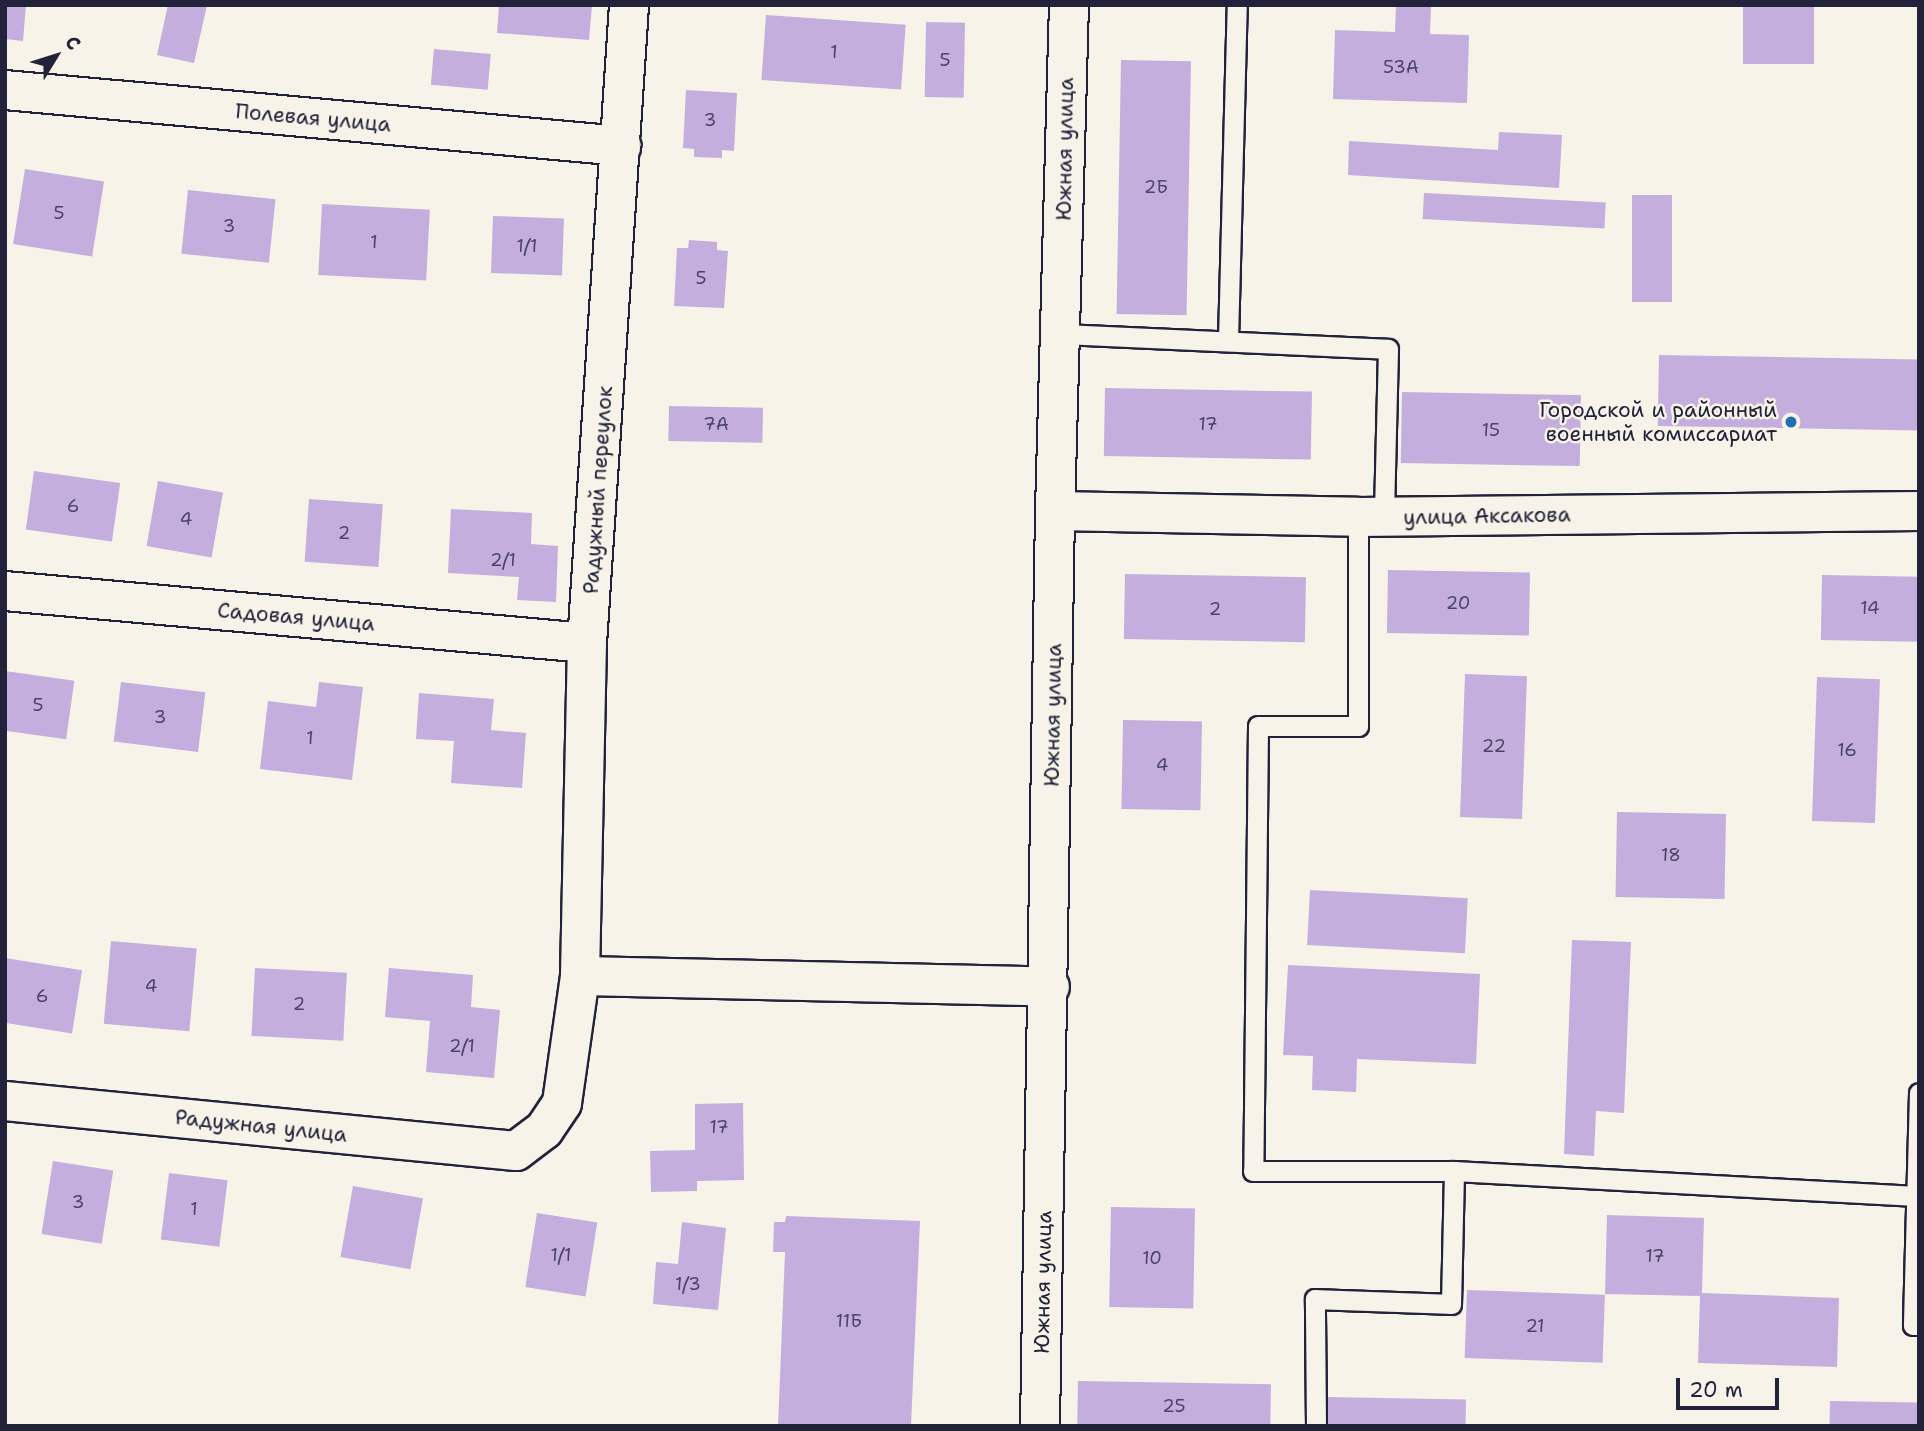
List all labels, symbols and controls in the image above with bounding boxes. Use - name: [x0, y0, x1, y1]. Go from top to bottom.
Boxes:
- north arrow: [21, 21, 91, 91]
- text: С: [59, 30, 86, 55]
- house number: 1: [830, 41, 838, 63]
- house number: 5: [939, 49, 951, 71]
- house number: 53А: [1383, 56, 1419, 78]
- street label: Южная улица: [1051, 77, 1079, 221]
- street label: Полевая улица: [234, 99, 392, 137]
- house number: 3: [704, 109, 716, 131]
- house number: 2Б: [1144, 176, 1168, 198]
- house number: 5: [53, 202, 65, 224]
- house number: 3: [223, 215, 235, 237]
- house number: 1: [370, 231, 378, 253]
- house number: 1/1: [517, 235, 537, 257]
- house number: 5: [695, 267, 707, 289]
- street label: Радужный переулок: [578, 385, 618, 595]
- place label: Городской и районный военный комиссариат: [1539, 397, 1777, 447]
- house number: 7А: [703, 413, 729, 435]
- house number: 17: [1198, 413, 1218, 435]
- marker: Городской и районный военный комиссариат: [1783, 414, 1799, 430]
- house number: 15: [1482, 419, 1500, 441]
- house number: 6: [67, 495, 79, 517]
- street label: улица Аксакова: [1403, 502, 1571, 530]
- house number: 4: [180, 508, 192, 530]
- house number: 2: [338, 522, 350, 544]
- house number: 2/1: [490, 549, 516, 571]
- house number: 20: [1446, 592, 1470, 614]
- house number: 14: [1860, 597, 1880, 619]
- street label: Садовая улица: [216, 598, 376, 636]
- house number: 2: [1209, 598, 1221, 620]
- street label: Южная улица: [1039, 643, 1067, 787]
- house number: 5: [32, 694, 44, 716]
- house number: 3: [154, 706, 166, 728]
- house number: 1: [306, 727, 314, 749]
- house number: 22: [1482, 735, 1506, 757]
- house number: 16: [1837, 739, 1857, 761]
- house number: 4: [1156, 754, 1168, 776]
- house number: 18: [1661, 844, 1681, 866]
- house number: 4: [145, 975, 157, 997]
- house number: 6: [36, 985, 48, 1007]
- house number: 2: [293, 993, 305, 1015]
- house number: 2/1: [449, 1035, 475, 1057]
- street label: Радужная улица: [174, 1104, 348, 1148]
- house number: 17: [709, 1116, 729, 1138]
- house number: 3: [72, 1191, 84, 1213]
- house number: 1: [190, 1198, 198, 1220]
- street label: Южная улица: [1029, 1210, 1057, 1354]
- house number: 1/1: [551, 1244, 571, 1266]
- house number: 17: [1645, 1245, 1665, 1267]
- house number: 10: [1142, 1247, 1162, 1269]
- house number: 1/3: [675, 1273, 701, 1295]
- house number: 11Б: [836, 1310, 862, 1332]
- house number: 21: [1525, 1315, 1545, 1337]
- scale bar: [1679, 1364, 1782, 1408]
- text: 20 m: [1689, 1376, 1743, 1404]
- house number: 25: [1162, 1395, 1186, 1417]

